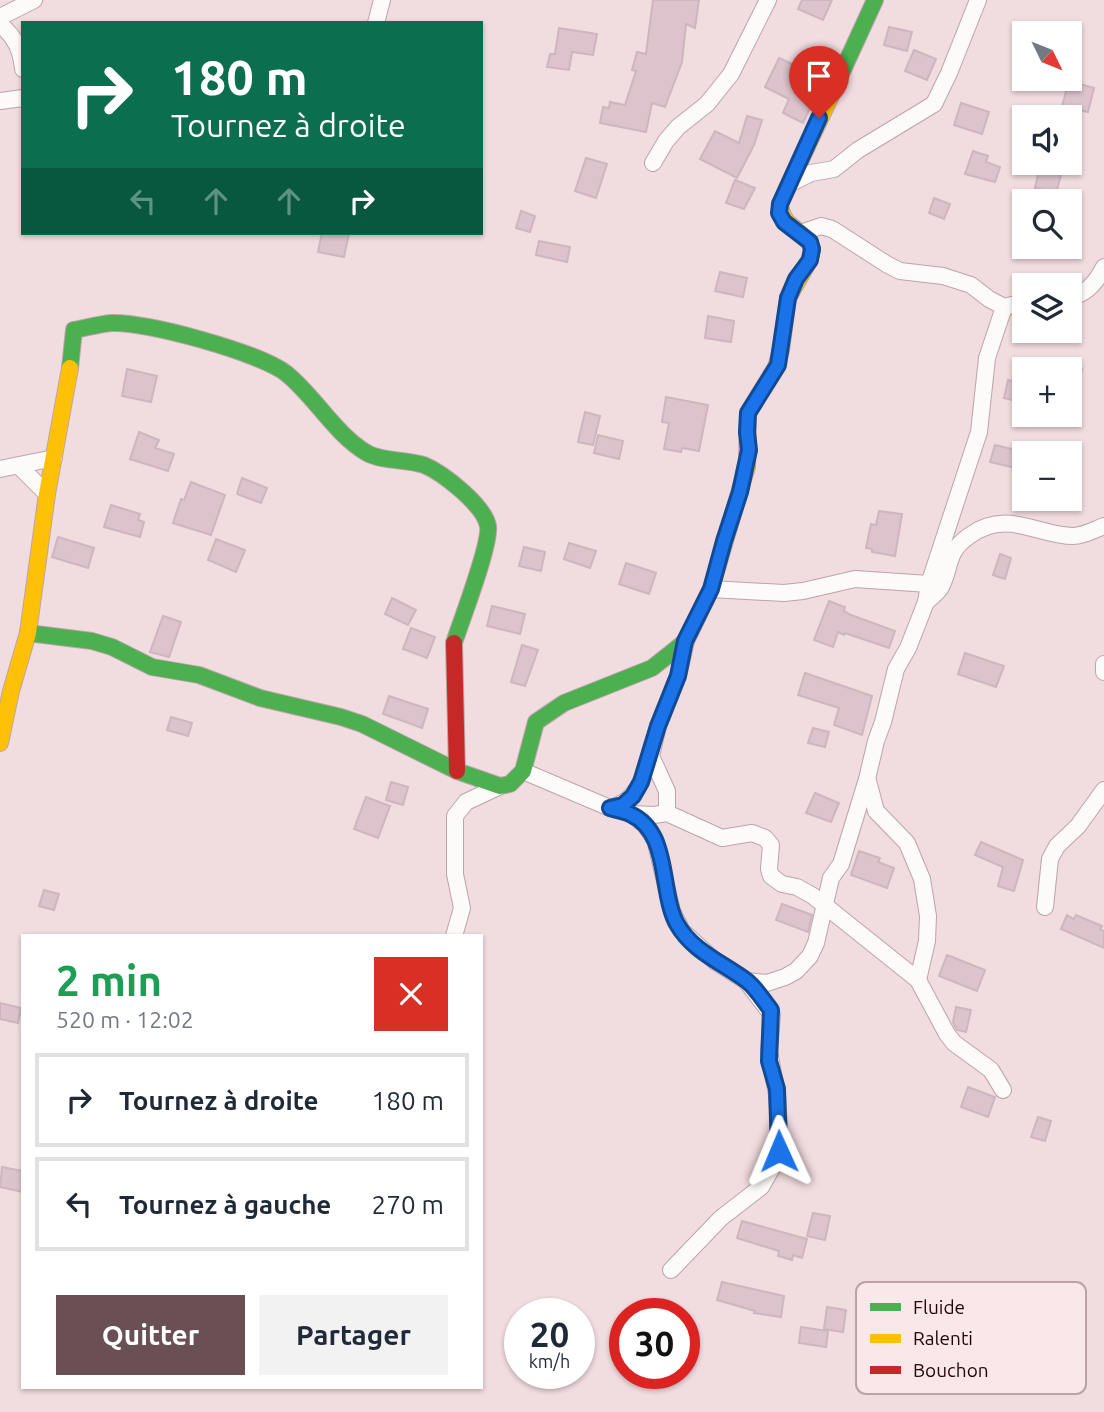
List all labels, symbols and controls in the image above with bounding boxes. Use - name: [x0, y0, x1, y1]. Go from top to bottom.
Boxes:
- north arrow: [1012, 21, 1082, 91]
- map controls: [1012, 21, 1082, 511]
- pin: [789, 46, 849, 118]
- icon: right: [56, 49, 147, 140]
- text: 180 m: [171, 49, 308, 104]
- icon: arrive: [800, 57, 838, 95]
- button: sound: [1012, 105, 1082, 175]
- text: Tournez à droite: [171, 107, 406, 143]
- icon: left: [124, 182, 162, 220]
- icon: ahead: [197, 182, 235, 220]
- icon: ahead: [270, 182, 308, 220]
- icon: right: [343, 182, 381, 220]
- button: search: [1012, 189, 1082, 259]
- button: layers: [1012, 273, 1082, 343]
- button: +: [1012, 357, 1082, 427]
- button: −: [1012, 441, 1082, 511]
- text: 2 min: [56, 957, 162, 1004]
- button: close: [374, 957, 448, 1031]
- text: 520 m · 12:02: [56, 1007, 194, 1032]
- icon: right: [60, 1081, 98, 1119]
- text: Tournez à droite: [119, 1086, 318, 1115]
- text: 180 m: [372, 1086, 444, 1115]
- position arrow: [742, 1114, 816, 1188]
- icon: left: [60, 1185, 98, 1223]
- text: Tournez à gauche: [119, 1190, 331, 1219]
- text: 270 m: [372, 1190, 444, 1219]
- legend: [856, 1282, 1086, 1394]
- button: Quitter: [56, 1295, 245, 1375]
- button: Partager: [259, 1295, 448, 1375]
- text: Fluide: [913, 1296, 965, 1318]
- speed limit sign: 30: [609, 1298, 700, 1389]
- text: 20: [530, 1314, 569, 1354]
- text: Ralenti: [913, 1327, 973, 1349]
- text: km/h: [529, 1351, 570, 1371]
- text: Bouchon: [913, 1359, 989, 1381]

